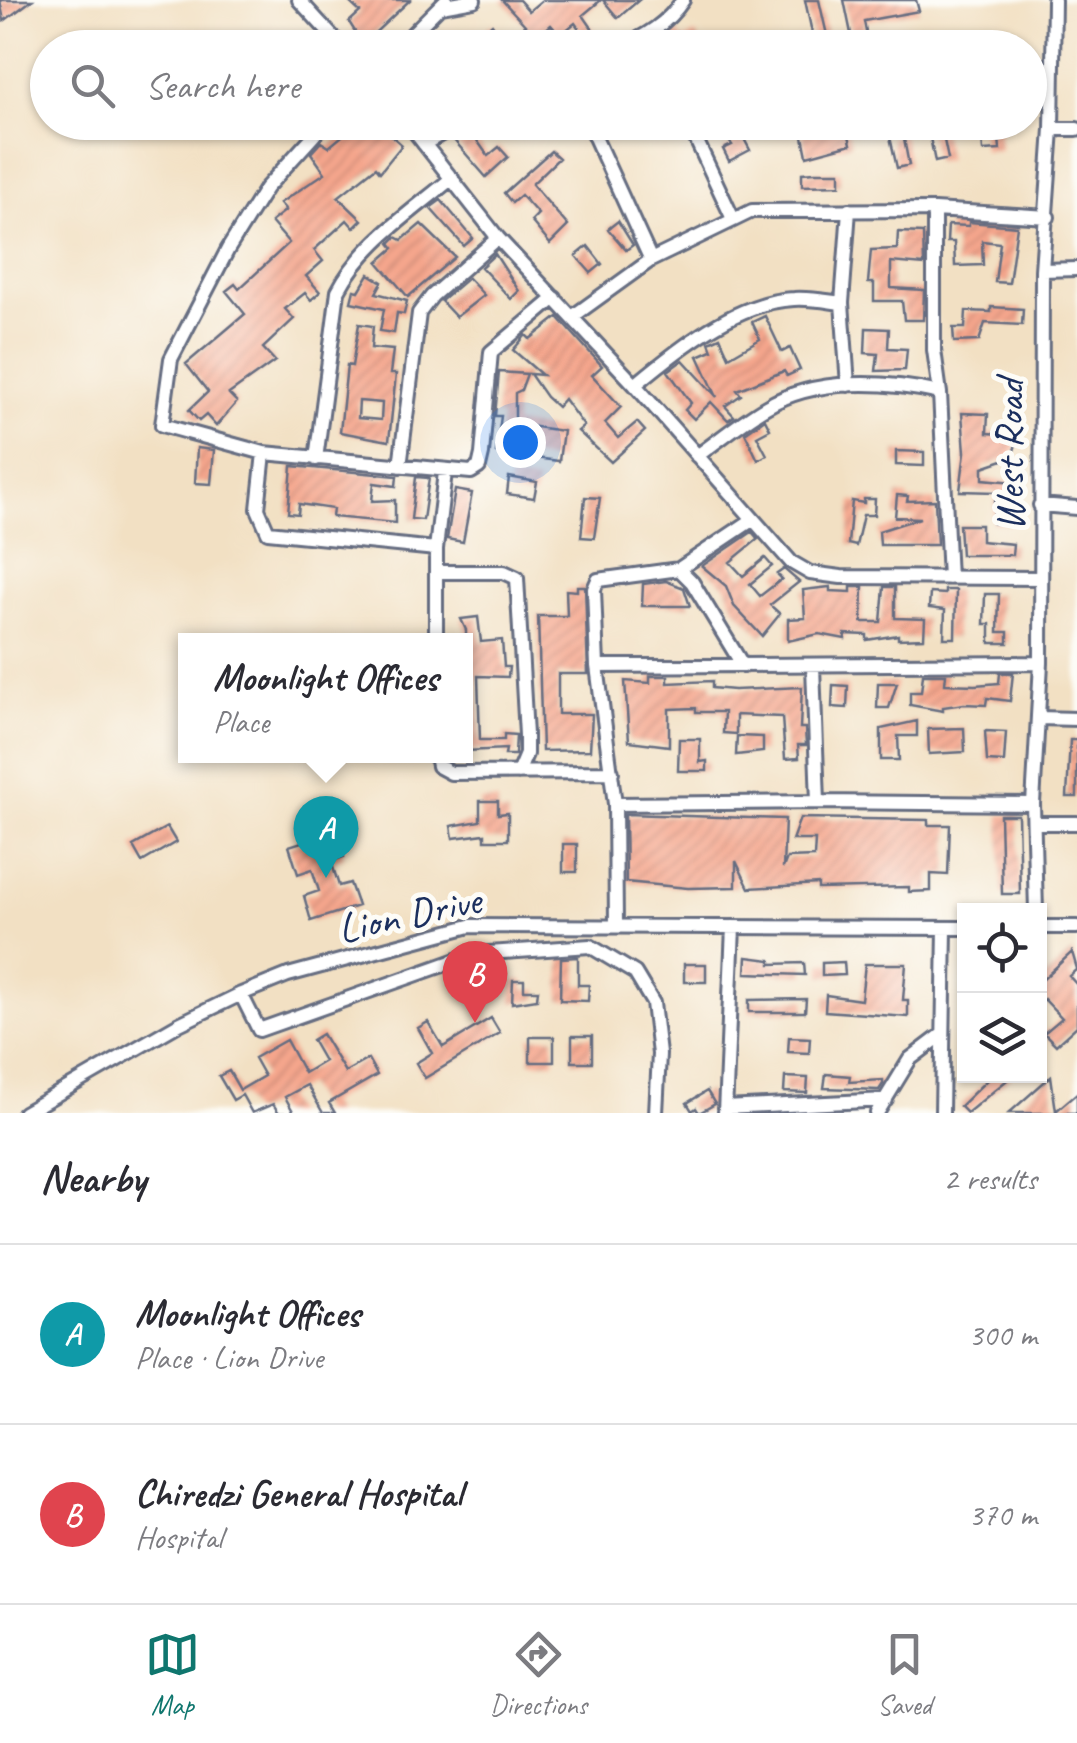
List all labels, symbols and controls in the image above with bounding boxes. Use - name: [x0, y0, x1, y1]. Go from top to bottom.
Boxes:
- search box: [30, 30, 1047, 140]
- icon: search: [65, 58, 120, 113]
- text: Search here: [145, 62, 300, 109]
- street label: West Road: [983, 373, 1036, 531]
- your location: [495, 417, 546, 468]
- popup: [178, 633, 473, 763]
- text: Moonlight Offices: [213, 654, 438, 701]
- text: Place: [213, 701, 269, 742]
- pin: A: [294, 796, 358, 878]
- street label: Lion Drive: [333, 873, 489, 955]
- map controls: [957, 903, 1047, 1083]
- button: locate: [957, 903, 1047, 993]
- pin: B: [442, 940, 508, 1023]
- button: layers: [957, 993, 1047, 1083]
- text: Nearby: [40, 1152, 146, 1205]
- text: 2 results: [943, 1158, 1037, 1199]
- text: Moonlight Offices: [135, 1290, 360, 1337]
- text: A: [64, 1314, 81, 1355]
- text: 300 m: [968, 1314, 1037, 1355]
- text: Place · Lion Drive: [135, 1337, 323, 1378]
- text: Chiredzi General Hospital: [135, 1470, 462, 1517]
- text: B: [64, 1494, 81, 1535]
- text: 370 m: [968, 1494, 1037, 1535]
- text: Hospital: [135, 1517, 222, 1558]
- tab: Map: [145, 1627, 200, 1722]
- tab: Directions: [490, 1627, 587, 1722]
- tab: Saved: [877, 1627, 932, 1722]

